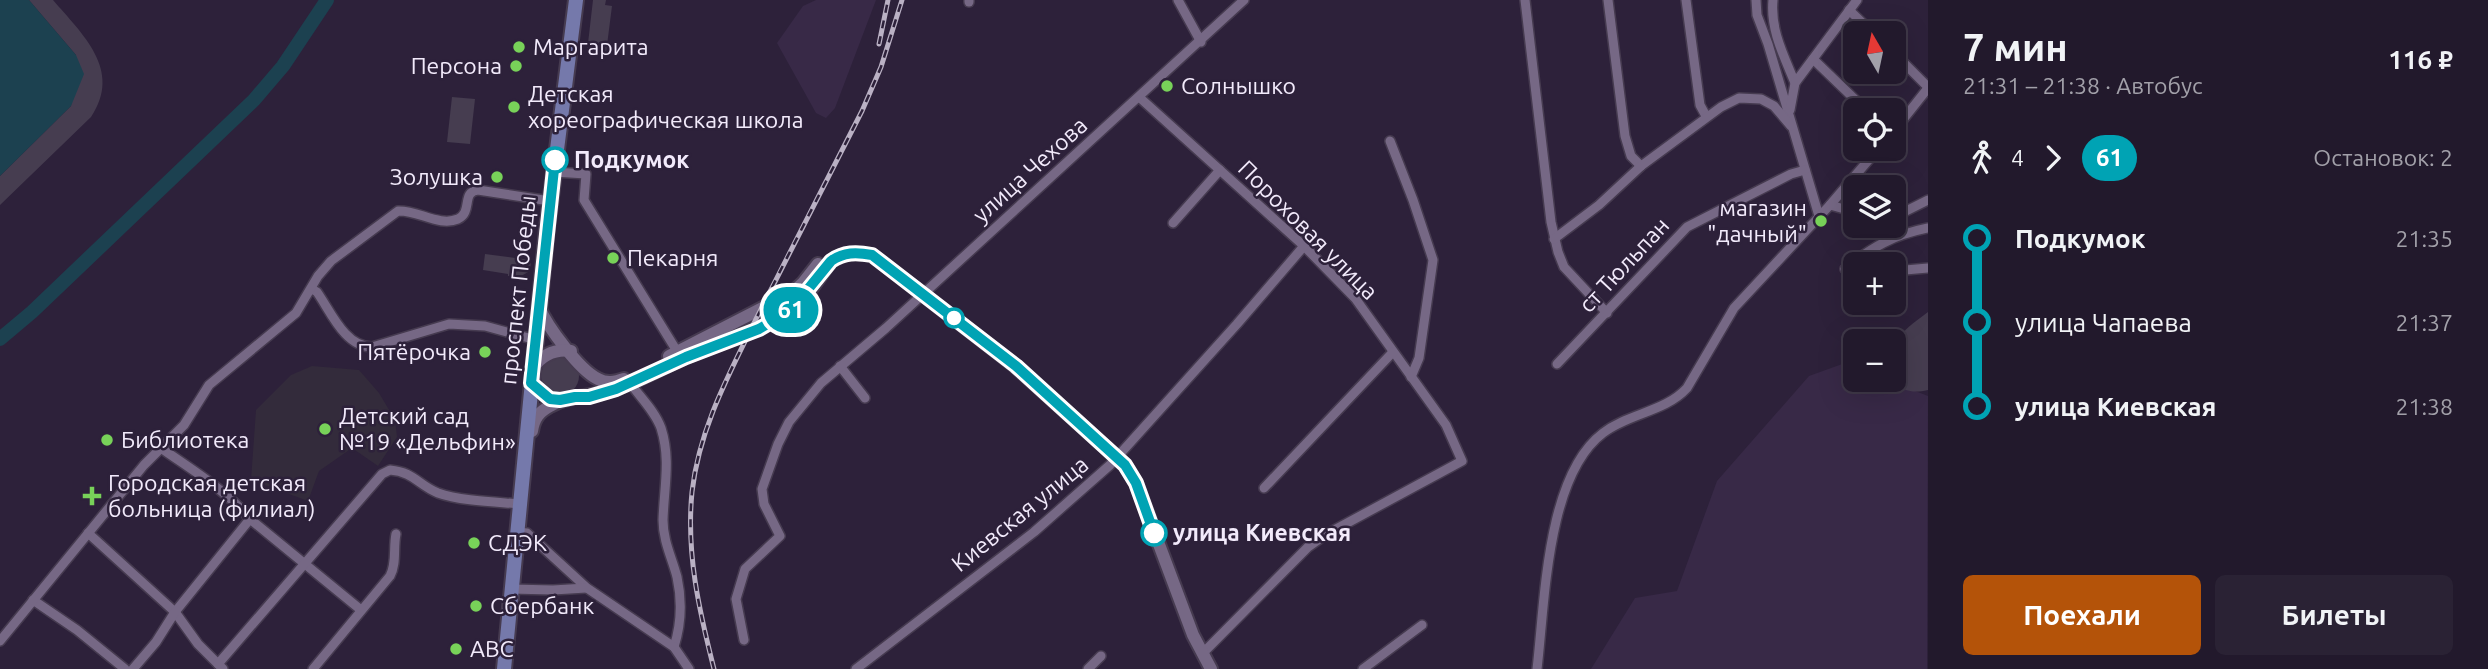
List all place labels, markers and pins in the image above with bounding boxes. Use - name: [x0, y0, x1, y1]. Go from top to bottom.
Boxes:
- place label: Маргарита: [533, 34, 648, 59]
- marker: Маргарита: [511, 39, 527, 55]
- place label: Персона: [411, 53, 502, 78]
- marker: Персона: [508, 58, 524, 74]
- place label: Солнышко: [1181, 73, 1296, 98]
- marker: Солнышко: [1159, 78, 1175, 94]
- place label: Детская хореографическая школа: [528, 81, 804, 132]
- marker: Детская хореографическая школа: [506, 99, 522, 115]
- marker: Подкумок: [542, 147, 568, 173]
- place label: Подкумок: [574, 147, 689, 172]
- place label: Золушка: [390, 164, 483, 189]
- marker: Золушка: [489, 169, 505, 185]
- place label: магазин "дачный": [1707, 195, 1807, 246]
- marker: магазин "дачный": [1813, 213, 1829, 229]
- place label: Пекарня: [627, 245, 718, 270]
- marker: Пекарня: [605, 250, 621, 266]
- unlabelled marker: [944, 308, 964, 328]
- place label: Пятёрочка: [357, 339, 471, 364]
- marker: Пятёрочка: [477, 344, 493, 360]
- place label: Детский сад №19 «Дельфин»: [339, 403, 516, 454]
- marker: Детский сад №19 «Дельфин»: [317, 421, 333, 437]
- place label: Библиотека: [121, 427, 249, 452]
- marker: Библиотека: [99, 432, 115, 448]
- place label: Городская детская больница (филиал): [108, 470, 316, 522]
- marker: Городская детская больница (филиал): [82, 486, 102, 506]
- marker: улица Киевская: [1141, 520, 1167, 546]
- place label: улица Киевская: [1173, 520, 1351, 545]
- place label: СДЭК: [488, 530, 547, 555]
- marker: СДЭК: [466, 535, 482, 551]
- place label: Сбербанк: [490, 593, 594, 618]
- marker: Сбербанк: [468, 598, 484, 614]
- place label: ABC: [470, 636, 514, 661]
- marker: ABC: [448, 641, 464, 657]

